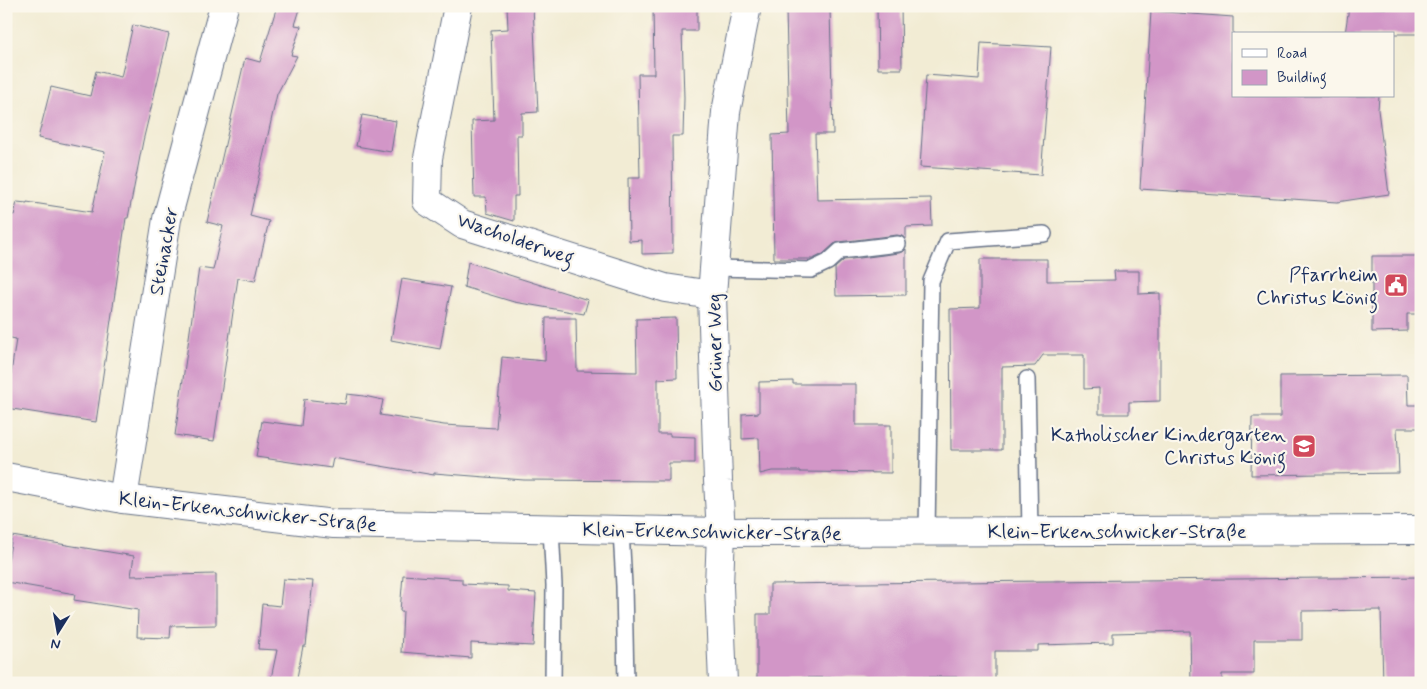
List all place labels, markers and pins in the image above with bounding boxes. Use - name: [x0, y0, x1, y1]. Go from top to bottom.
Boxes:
- place label: Pfarrheim Christus König: [1256, 262, 1378, 314]
- public building icon: Pfarrheim Christus König: [1383, 272, 1409, 298]
- place label: Katholischer Kindergarten Christus König: [1051, 422, 1286, 474]
- school or university icon: Katholischer Kindergarten Christus König: [1291, 433, 1317, 459]

